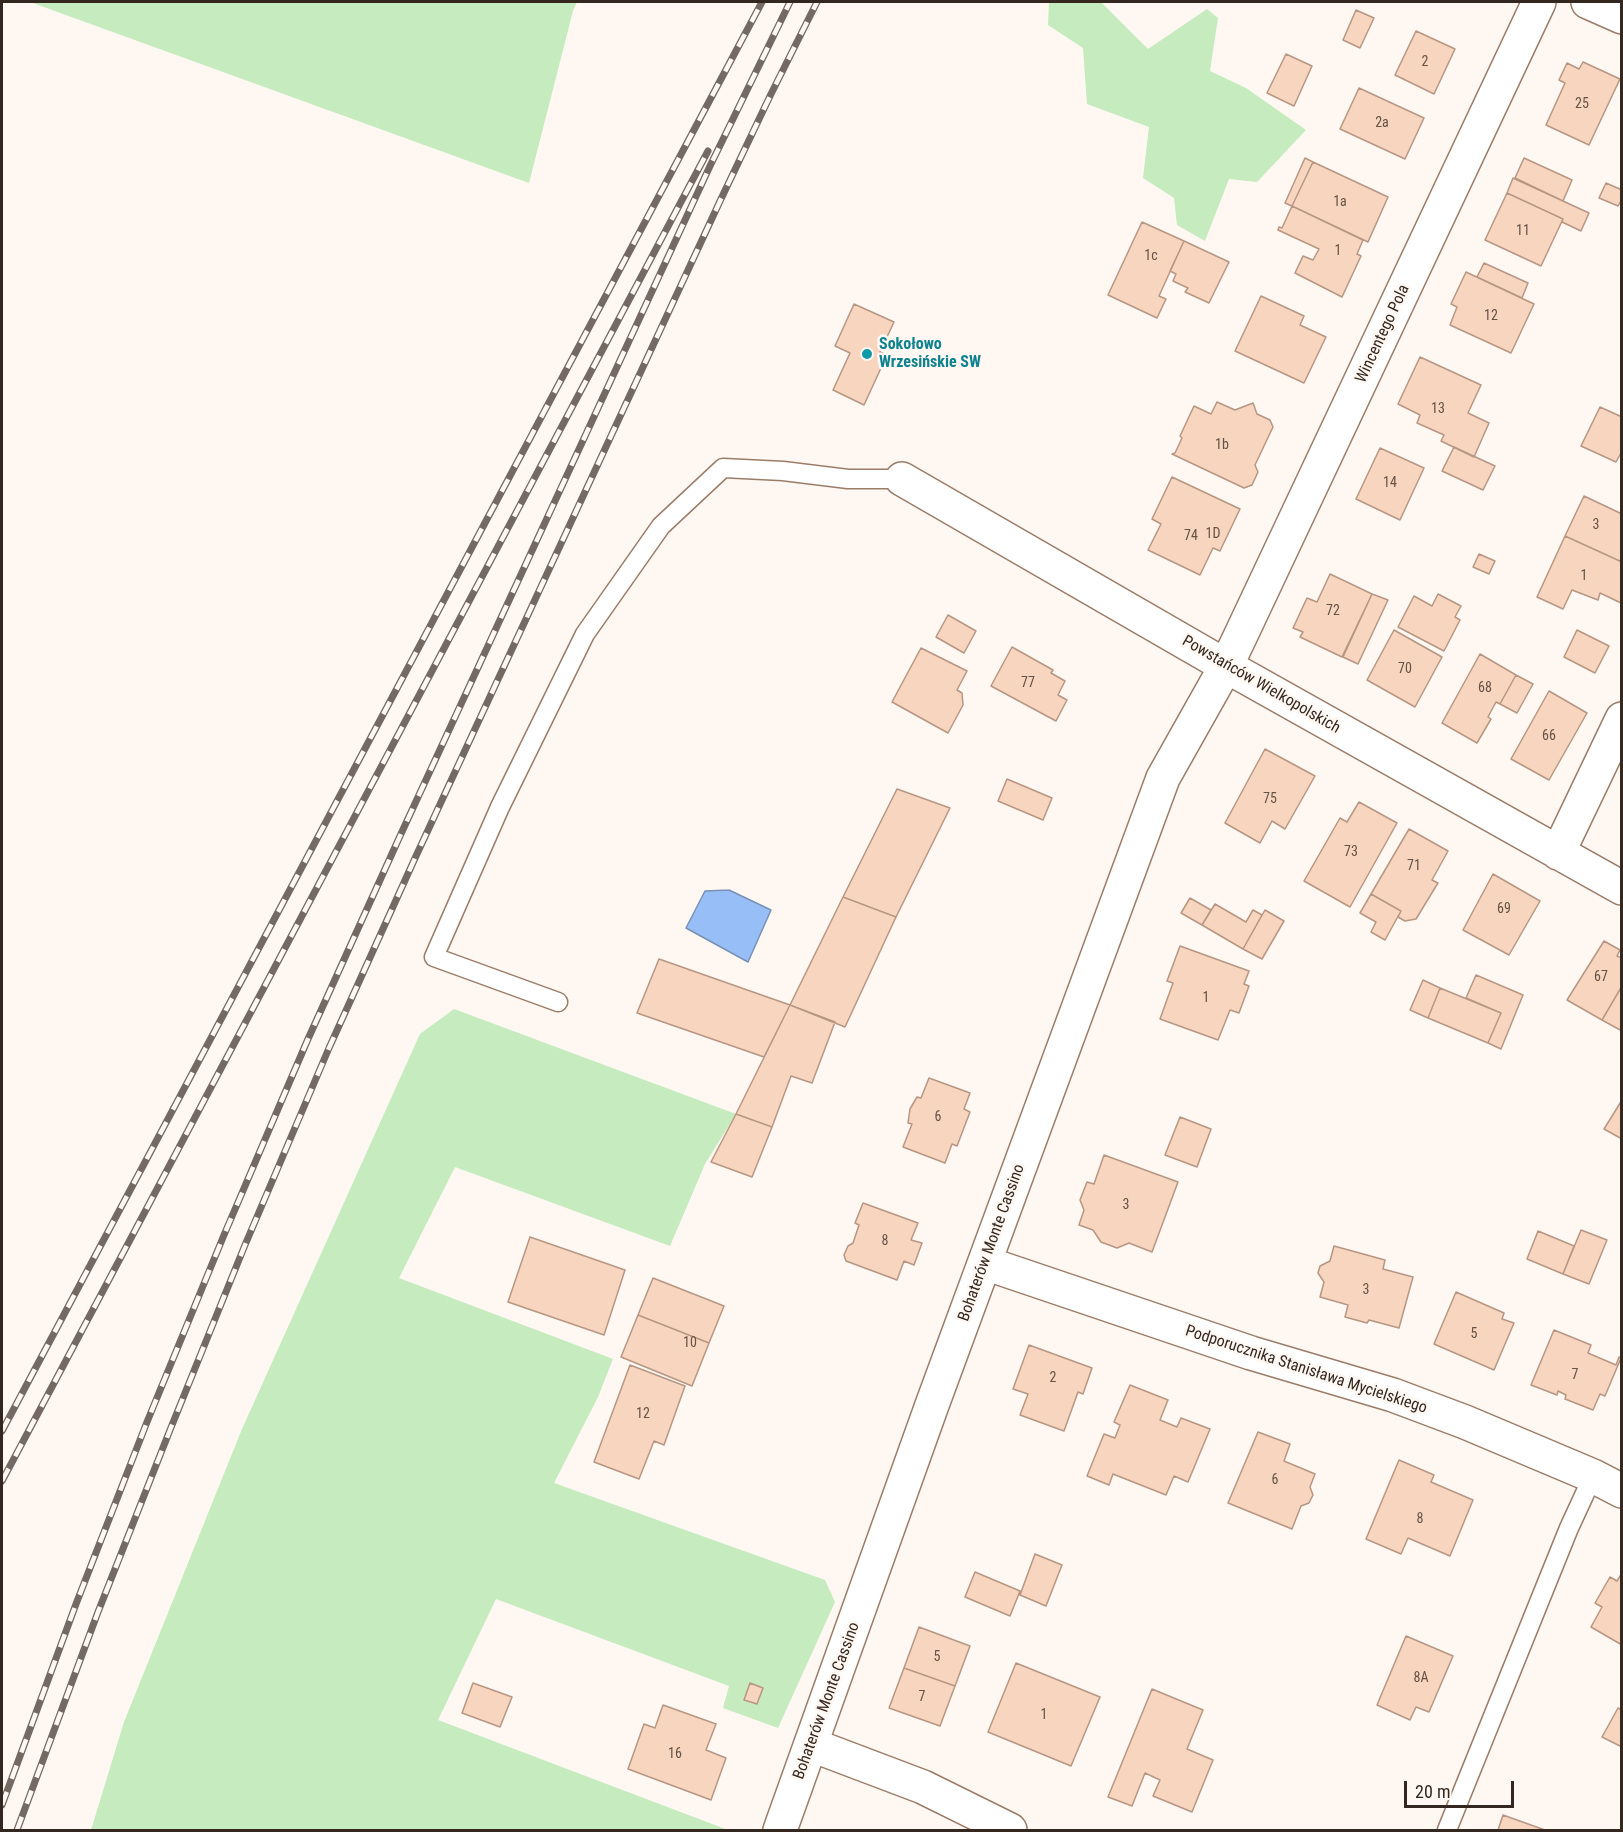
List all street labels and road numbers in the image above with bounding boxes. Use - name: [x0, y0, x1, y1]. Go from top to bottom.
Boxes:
- street label: Wincentego Pola: [1352, 282, 1414, 386]
- street label: Powstańców Wielkopolskich: [1179, 632, 1343, 738]
- street label: Bohaterów Monte Cassino: [955, 1162, 1029, 1324]
- street label: Podporucznika Stanisława Mycielskiego: [1183, 1322, 1429, 1418]
- street label: Bohaterów Monte Cassino: [790, 1620, 864, 1782]

